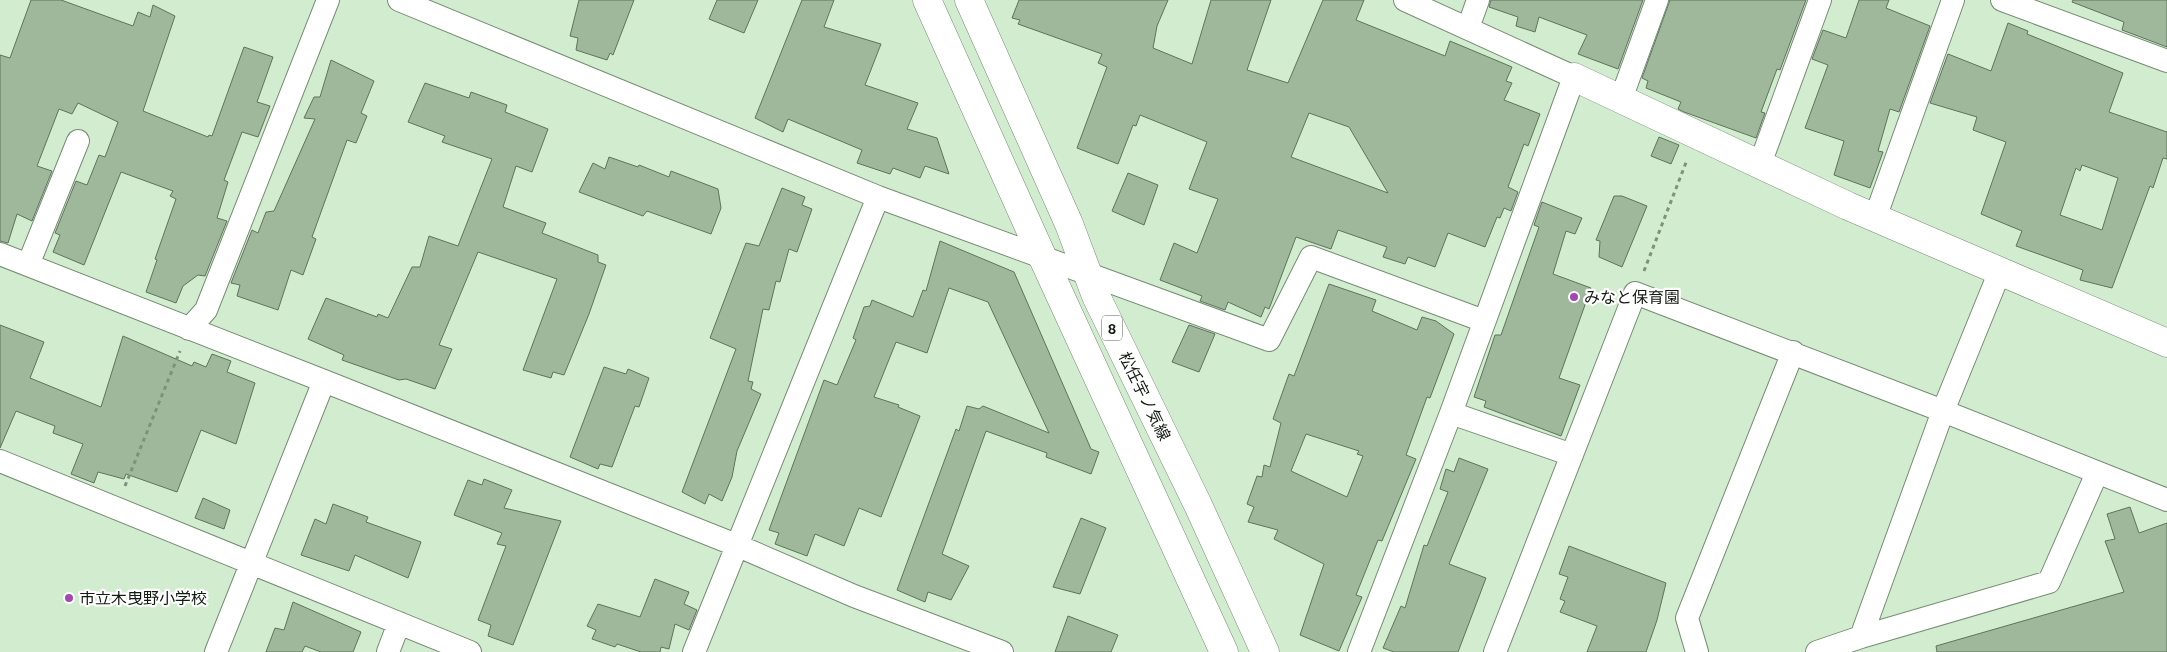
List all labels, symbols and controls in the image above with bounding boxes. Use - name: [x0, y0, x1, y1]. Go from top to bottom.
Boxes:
- place label: みなと保育園: [1584, 288, 1680, 306]
- marker: みなと保育園: [1568, 291, 1580, 303]
- road number: 8: [1102, 316, 1122, 340]
- street label: 松任宇ノ気線: [1116, 349, 1174, 443]
- place label: 市立木曳野小学校: [79, 589, 207, 607]
- marker: 市立木曳野小学校: [63, 592, 75, 604]

